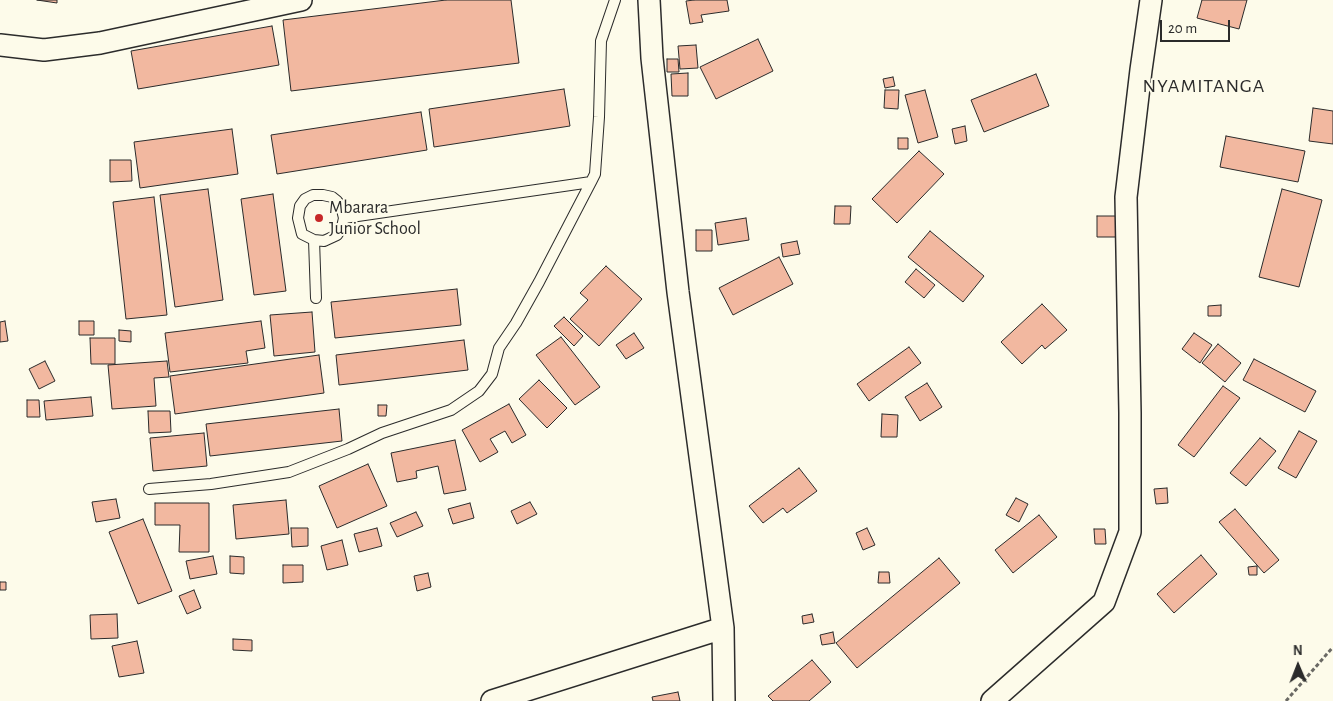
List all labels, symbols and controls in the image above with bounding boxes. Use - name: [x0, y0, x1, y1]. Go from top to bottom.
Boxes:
- scale bar: [1163, 10, 1233, 42]
- text: 20 m: [1168, 21, 1197, 36]
- district label: NYAMITANGA: [1141, 74, 1267, 98]
- place label: Mbarara Junior School: [329, 197, 421, 240]
- marker: Mbarara Junior School: [313, 212, 325, 224]
- north arrow: [1273, 641, 1323, 691]
- text: N: [1293, 644, 1303, 658]

